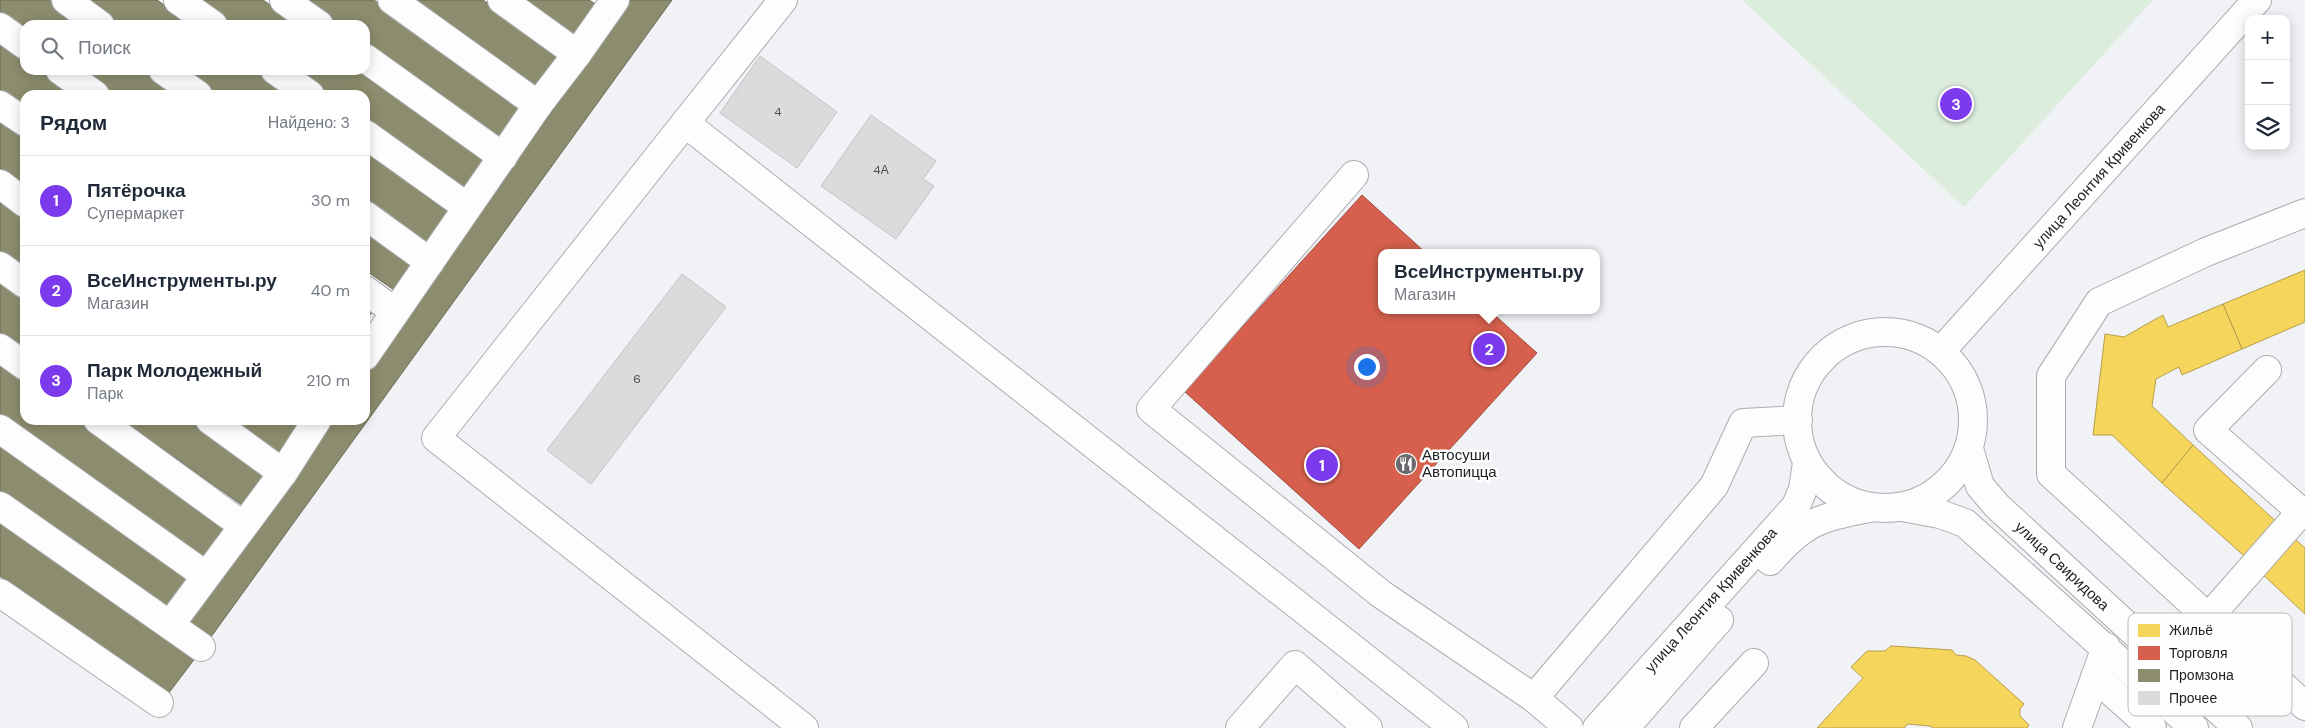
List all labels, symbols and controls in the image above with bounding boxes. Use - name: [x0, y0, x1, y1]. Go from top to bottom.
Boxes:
- map controls: [2245, 15, 2290, 150]
- button: +: [2245, 15, 2290, 60]
- search box: [20, 20, 370, 75]
- icon: search: [38, 34, 66, 62]
- text: Поиск: [78, 35, 131, 60]
- button: −: [2245, 60, 2290, 105]
- pin: 3: [1940, 85, 1972, 123]
- street label: улица Леонтия Кривенкова: [2028, 99, 2170, 253]
- house number: 4: [774, 104, 782, 120]
- button: layers: [2245, 105, 2290, 150]
- text: Рядом: [40, 109, 107, 137]
- text: Найдено: 3: [268, 112, 350, 133]
- house number: 4А: [873, 162, 889, 178]
- text: Пятёрочка: [87, 178, 185, 203]
- text: 1: [53, 190, 59, 211]
- text: 30 m: [311, 190, 350, 211]
- text: Супермаркет: [87, 203, 185, 224]
- popup: [1378, 249, 1600, 314]
- text: ВсеИнструменты.ру: [1394, 259, 1584, 284]
- text: ВсеИнструменты.ру: [87, 268, 277, 293]
- text: 2: [51, 280, 61, 301]
- text: 40 m: [311, 280, 350, 301]
- text: Магазин: [1394, 284, 1456, 305]
- text: Магазин: [87, 293, 149, 314]
- pin: 2: [1473, 330, 1505, 368]
- your location: [1354, 354, 1380, 380]
- text: Парк Молодежный: [87, 358, 262, 383]
- text: 3: [51, 370, 61, 391]
- text: 210 m: [306, 370, 350, 391]
- house number: 6: [633, 371, 641, 387]
- text: Парк: [87, 383, 123, 404]
- place label: Автосуши Автопицца: [1422, 445, 1497, 482]
- pin: 1: [1306, 446, 1338, 484]
- restaurant icon: Автосуши Автопицца: [1394, 452, 1418, 476]
- street label: улица Свиридова: [2010, 517, 2114, 615]
- street label: улица Леонтия Кривенкова: [1640, 523, 1782, 677]
- legend: [2128, 613, 2292, 716]
- text: Жильё: [2169, 621, 2213, 639]
- text: Торговля: [2169, 644, 2227, 662]
- text: Промзона: [2169, 666, 2234, 684]
- text: Прочее: [2169, 689, 2217, 707]

